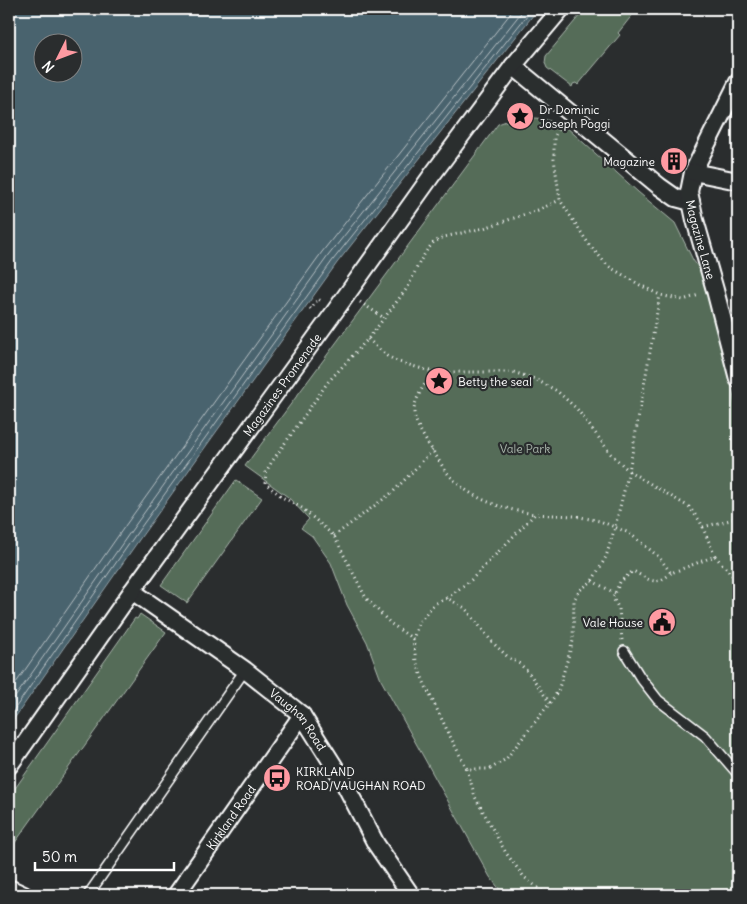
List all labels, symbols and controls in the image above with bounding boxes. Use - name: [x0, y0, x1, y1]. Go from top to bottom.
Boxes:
- north arrow: [32, 32, 82, 82]
- text: N: [38, 57, 58, 76]
- place icon: Dr Dominic Joseph Poggi: [505, 101, 535, 131]
- place label: Dr Dominic Joseph Poggi: [539, 102, 610, 131]
- building icon: Magazine: [659, 146, 689, 176]
- place label: Magazine: [603, 154, 655, 169]
- street label: Magazine Lane: [683, 198, 719, 281]
- street label: Magazines Promenade: [239, 330, 324, 439]
- place icon: Betty the seal: [424, 366, 454, 396]
- place label: Betty the seal: [458, 374, 532, 389]
- park label: Vale Park: [500, 441, 550, 456]
- public building icon: Vale House: [647, 607, 677, 637]
- place label: Vale House: [583, 615, 643, 630]
- street label: Vaughan Road: [267, 685, 330, 753]
- bus stop icon: KIRKLAND ROAD/VAUGHAN ROAD: [262, 763, 292, 793]
- place label: KIRKLAND ROAD/VAUGHAN ROAD: [296, 764, 426, 793]
- street label: Kirkland Road: [203, 782, 258, 853]
- scale bar: [35, 839, 174, 871]
- text: 50 m: [42, 847, 77, 866]

